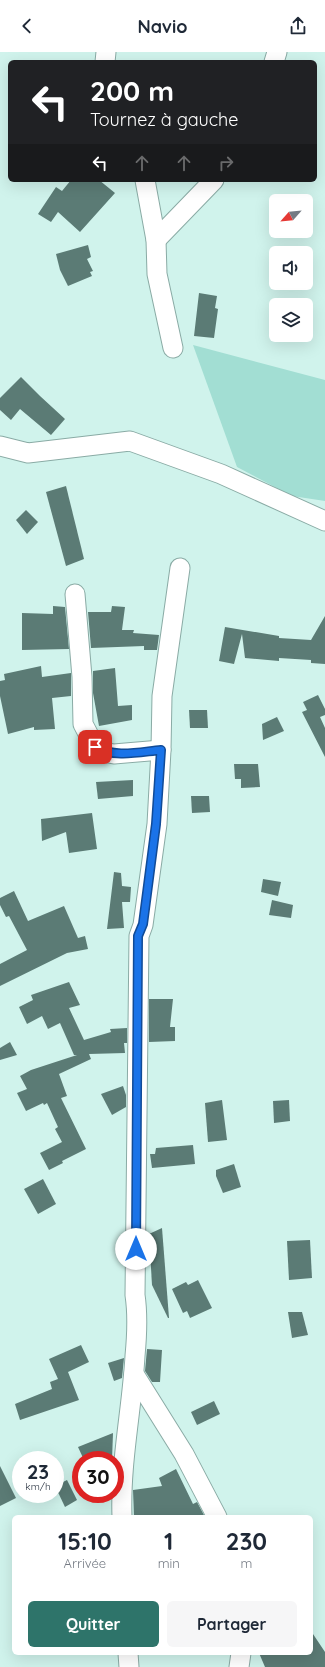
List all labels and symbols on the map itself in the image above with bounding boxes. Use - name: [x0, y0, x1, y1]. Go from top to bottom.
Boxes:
- north arrow: [269, 194, 313, 238]
- pin: [78, 730, 112, 764]
- position arrow: [115, 1228, 157, 1270]
- speed limit sign: 30: [72, 1451, 124, 1503]

